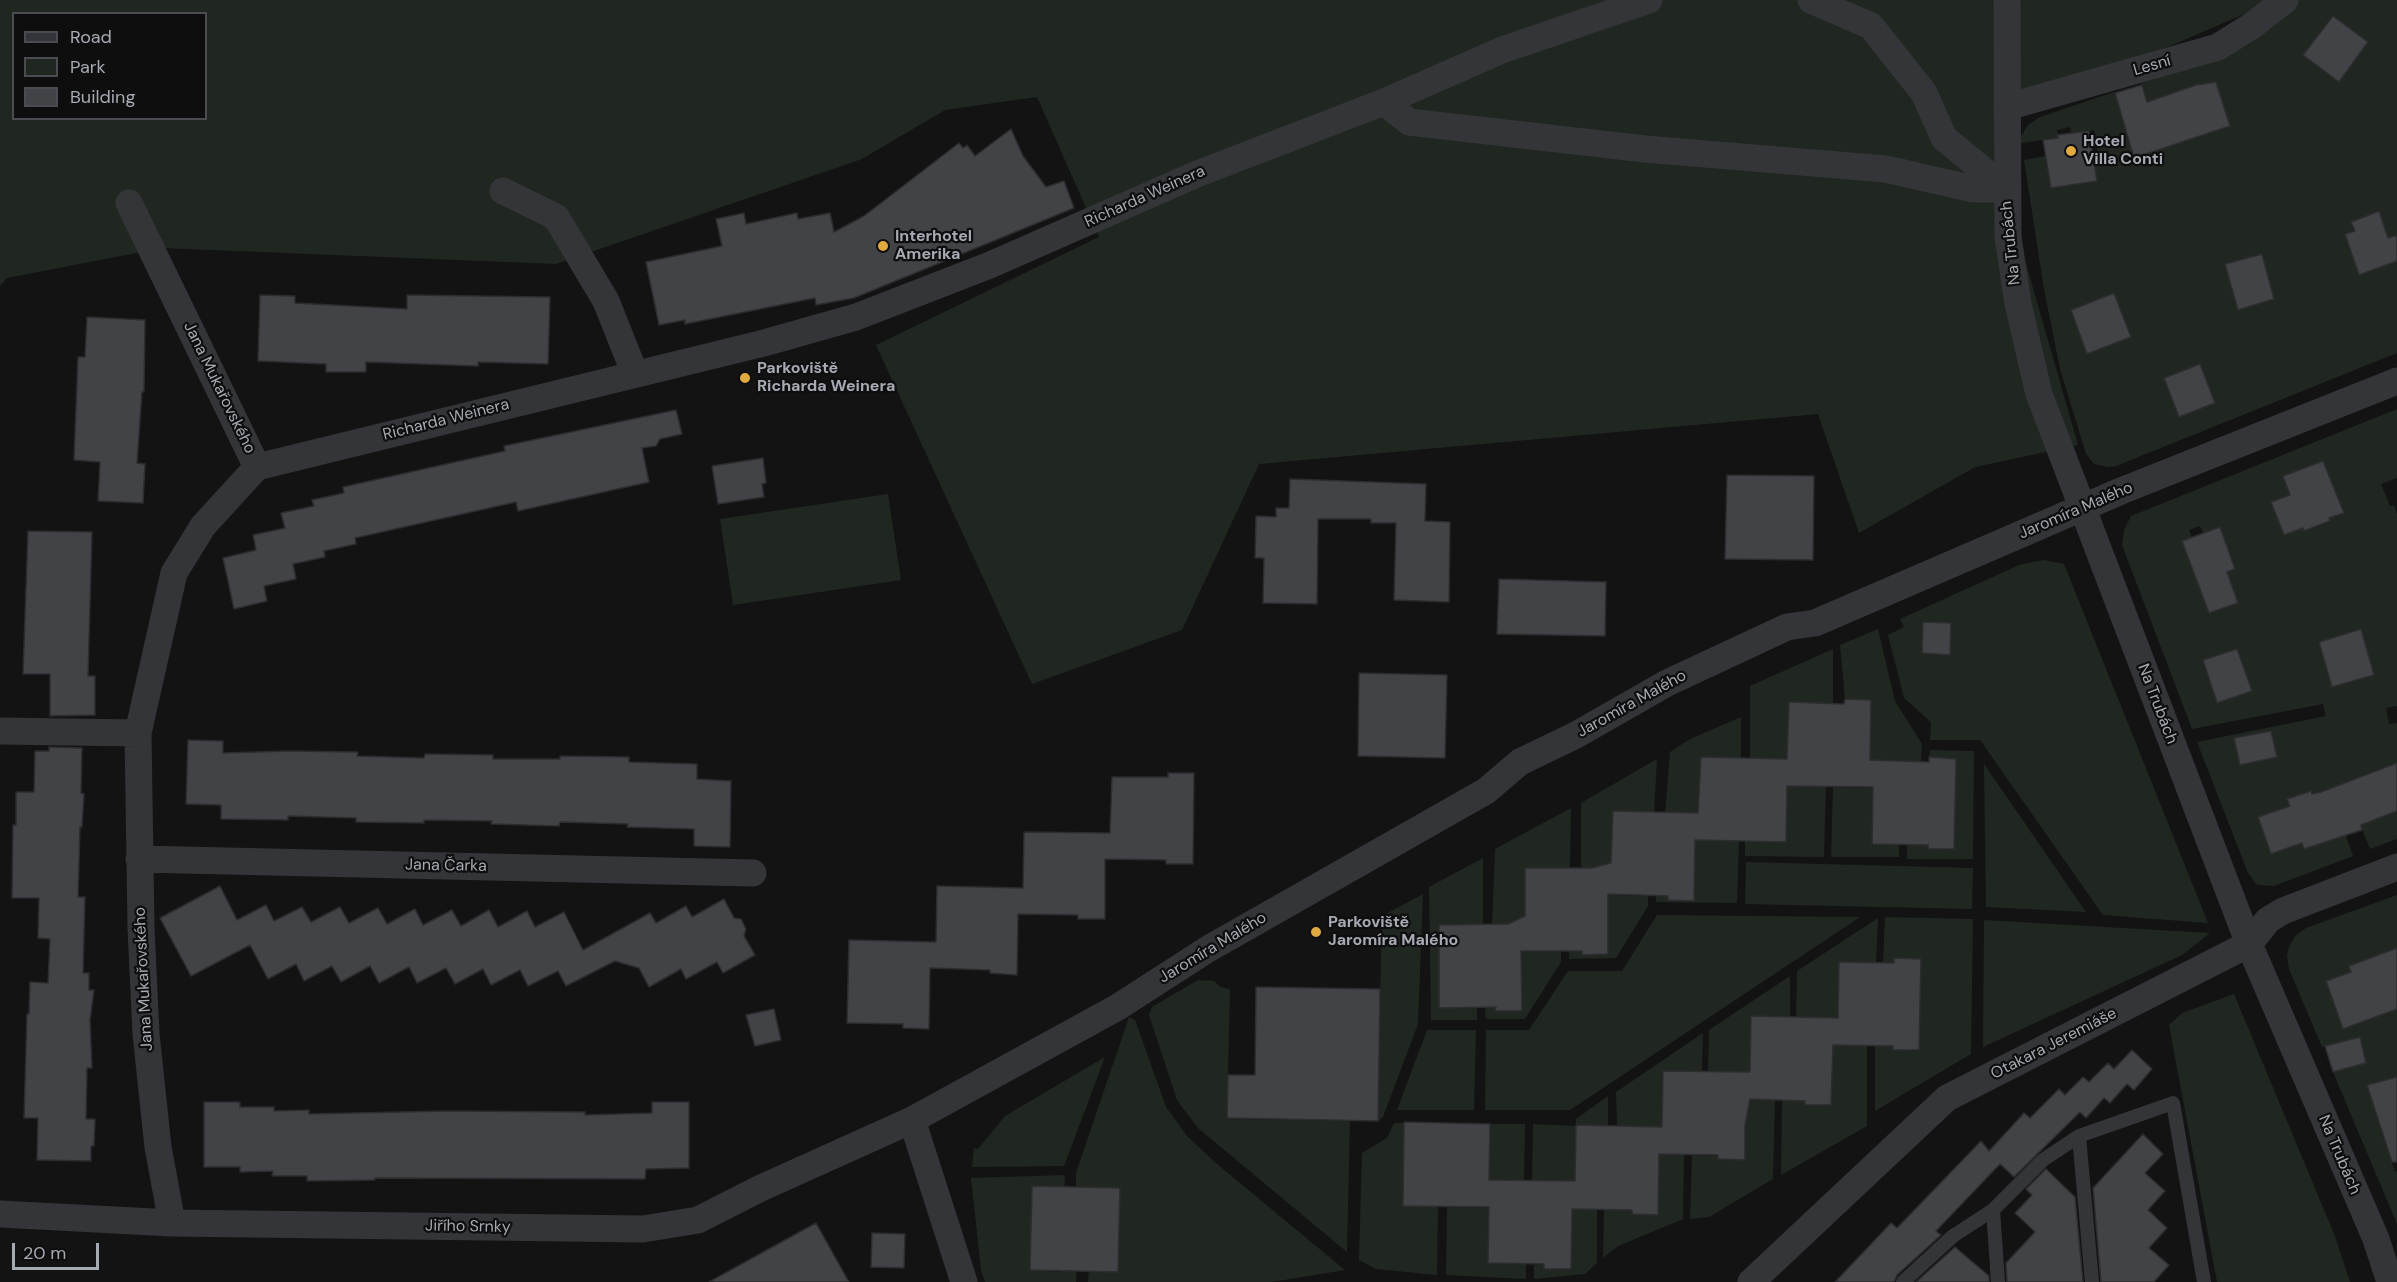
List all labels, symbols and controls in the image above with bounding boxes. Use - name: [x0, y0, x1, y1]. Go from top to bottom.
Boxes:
- legend: [12, 12, 207, 120]
- text: Road: [70, 25, 112, 49]
- street label: Lesní: [2131, 52, 2173, 80]
- text: Park: [70, 55, 106, 79]
- text: Building: [70, 85, 135, 109]
- place label: Hotel Villa Conti: [2083, 132, 2163, 170]
- marker: Hotel Villa Conti: [2064, 144, 2078, 158]
- street label: Richarda Weinera: [1082, 162, 1208, 232]
- street label: Na Trubách: [1997, 200, 2025, 286]
- place label: Interhotel Amerika: [895, 227, 972, 265]
- marker: Interhotel Amerika: [876, 239, 890, 253]
- street label: Jana Mukařovského: [179, 319, 259, 457]
- place label: Parkoviště Richarda Weinera: [757, 359, 895, 397]
- marker: Parkoviště Richarda Weinera: [738, 371, 752, 385]
- street label: Richarda Weinera: [381, 395, 511, 445]
- street label: Jaromíra Malého: [2016, 478, 2136, 544]
- street label: Na Trubách: [2133, 661, 2181, 747]
- street label: Jaromíra Malého: [1574, 666, 1690, 742]
- street label: Jana Čarka: [405, 856, 487, 876]
- street label: Jana Mukařovského: [131, 906, 157, 1052]
- street label: Jaromíra Malého: [1156, 908, 1270, 988]
- place label: Parkoviště Jaromíra Malého: [1328, 913, 1458, 951]
- marker: Parkoviště Jaromíra Malého: [1309, 925, 1323, 939]
- street label: Otakara Jeremiáše: [1988, 1004, 2120, 1084]
- street label: Na Trubách: [2314, 1112, 2364, 1198]
- street label: Jiřího Srnky: [425, 1217, 511, 1237]
- scale bar: [15, 1231, 102, 1269]
- text: 20 m: [23, 1241, 66, 1265]

